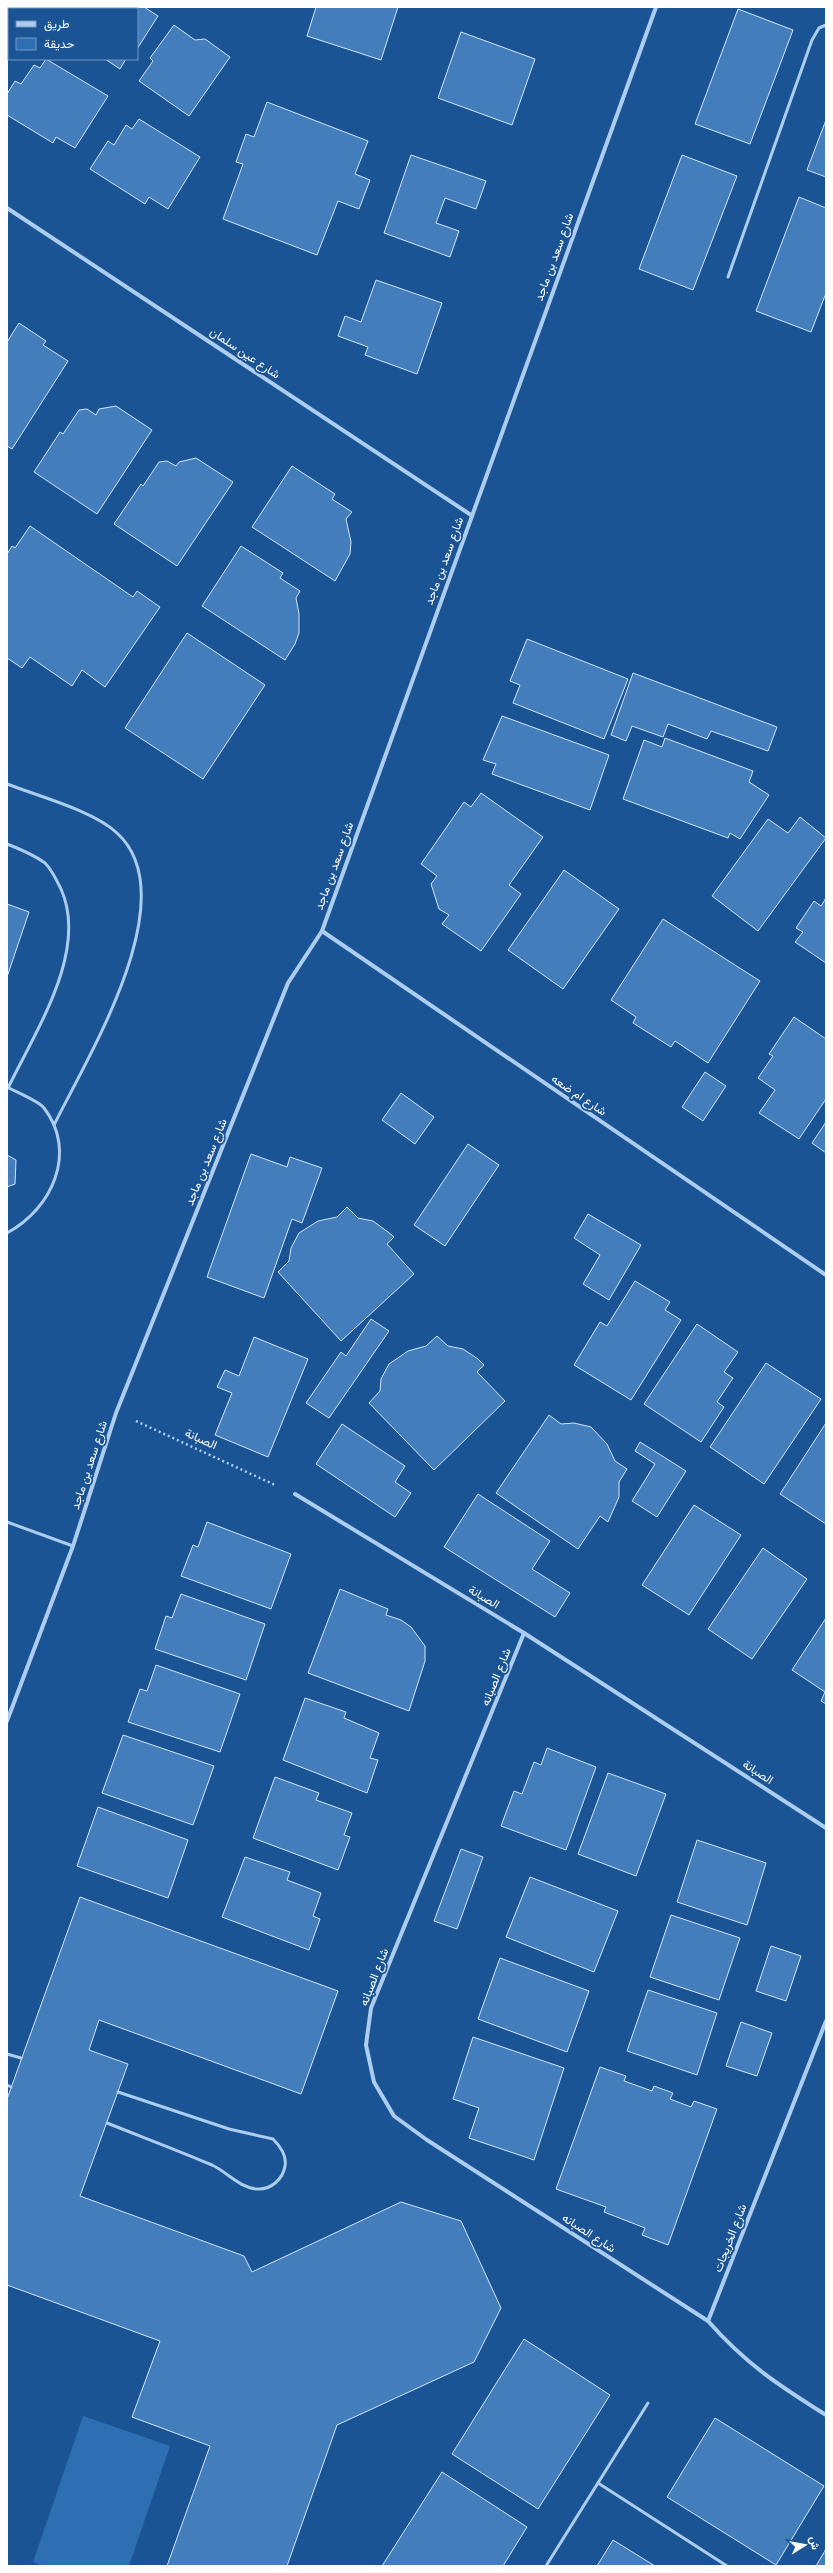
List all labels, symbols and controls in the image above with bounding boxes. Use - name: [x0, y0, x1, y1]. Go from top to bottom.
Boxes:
- legend: [8, 8, 138, 60]
- text: طريق: [44, 16, 70, 32]
- text: حديقة: [44, 36, 74, 51]
- street label: شارع سعد بن ماجد: [531, 211, 578, 304]
- street label: شارع عين سلمان: [206, 324, 283, 383]
- street label: شارع سعد بن ماجد: [421, 515, 468, 608]
- street label: شارع سعد بن ماجد: [311, 820, 358, 913]
- street label: شارع ام ضعه: [548, 1071, 610, 1120]
- street label: شارع سعد بن ماجد: [181, 1116, 232, 1208]
- street label: شارع سعد بن ماجد: [67, 1419, 112, 1512]
- street label: الصبانة: [183, 1425, 220, 1452]
- street label: الصبانة: [466, 1582, 502, 1612]
- street label: شارع الصبانه: [477, 1646, 516, 1709]
- street label: الصبانة: [740, 1756, 776, 1787]
- street label: شارع الصبانه: [356, 1946, 393, 2009]
- street label: شارع الخريجات: [710, 2202, 751, 2275]
- street label: شارع الصبانه: [559, 2210, 619, 2257]
- north arrow: [785, 2525, 825, 2565]
- text: ش: [807, 2535, 823, 2551]

